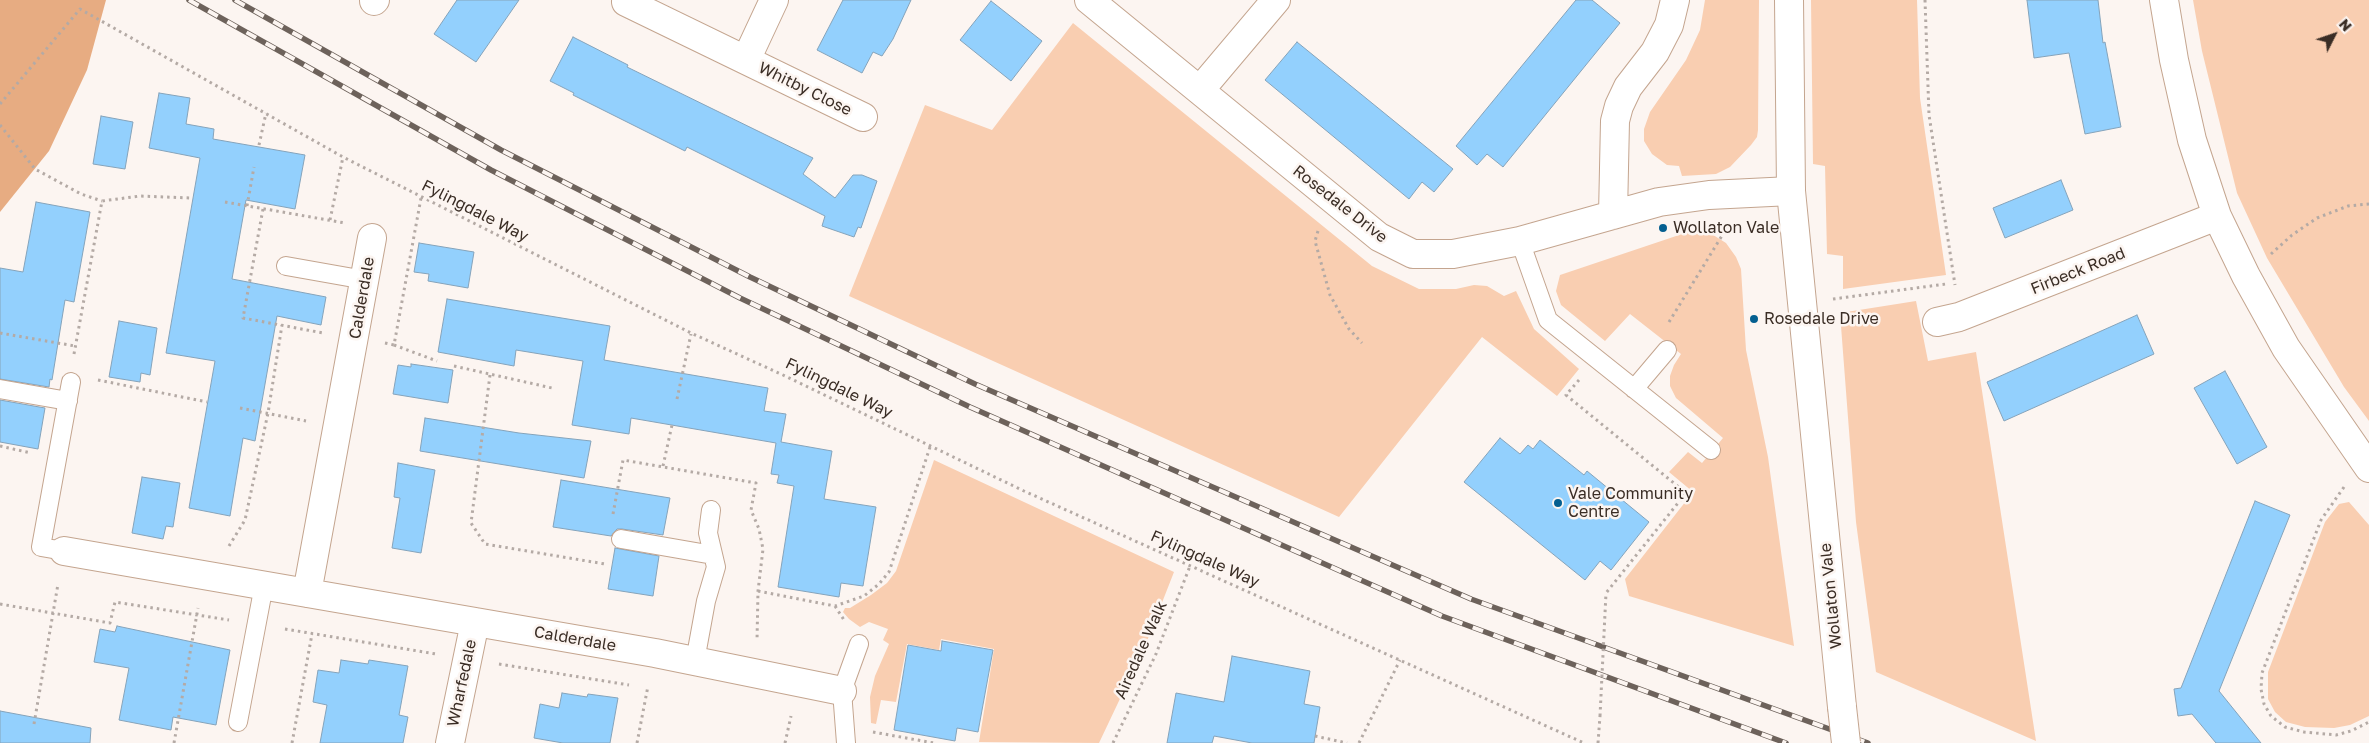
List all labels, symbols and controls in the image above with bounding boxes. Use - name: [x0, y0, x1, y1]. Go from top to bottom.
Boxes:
- north arrow: [2309, 10, 2359, 60]
- text: N: [2336, 15, 2356, 34]
- street label: Whitby Close: [755, 58, 855, 120]
- street label: Rosedale Drive: [1289, 161, 1391, 247]
- street label: Fylingdale Way: [418, 176, 532, 246]
- place label: Wollaton Vale: [1673, 218, 1779, 238]
- marker: Wollaton Vale: [1657, 222, 1669, 234]
- street label: Firbeck Road: [2028, 243, 2128, 299]
- street label: Calderdale: [345, 255, 379, 341]
- place label: Rosedale Drive: [1764, 309, 1879, 329]
- marker: Rosedale Drive: [1748, 313, 1760, 325]
- street label: Fylingdale Way: [782, 354, 896, 422]
- place label: Vale Community Centre: [1568, 484, 1693, 522]
- marker: Vale Community Centre: [1552, 497, 1564, 509]
- street label: Fylingdale Way: [1148, 526, 1262, 592]
- street label: Wollaton Vale: [1816, 542, 1846, 650]
- street label: Airedale Walk: [1111, 598, 1171, 702]
- street label: Calderdale: [532, 622, 618, 656]
- street label: Wharfedale: [443, 638, 481, 728]

